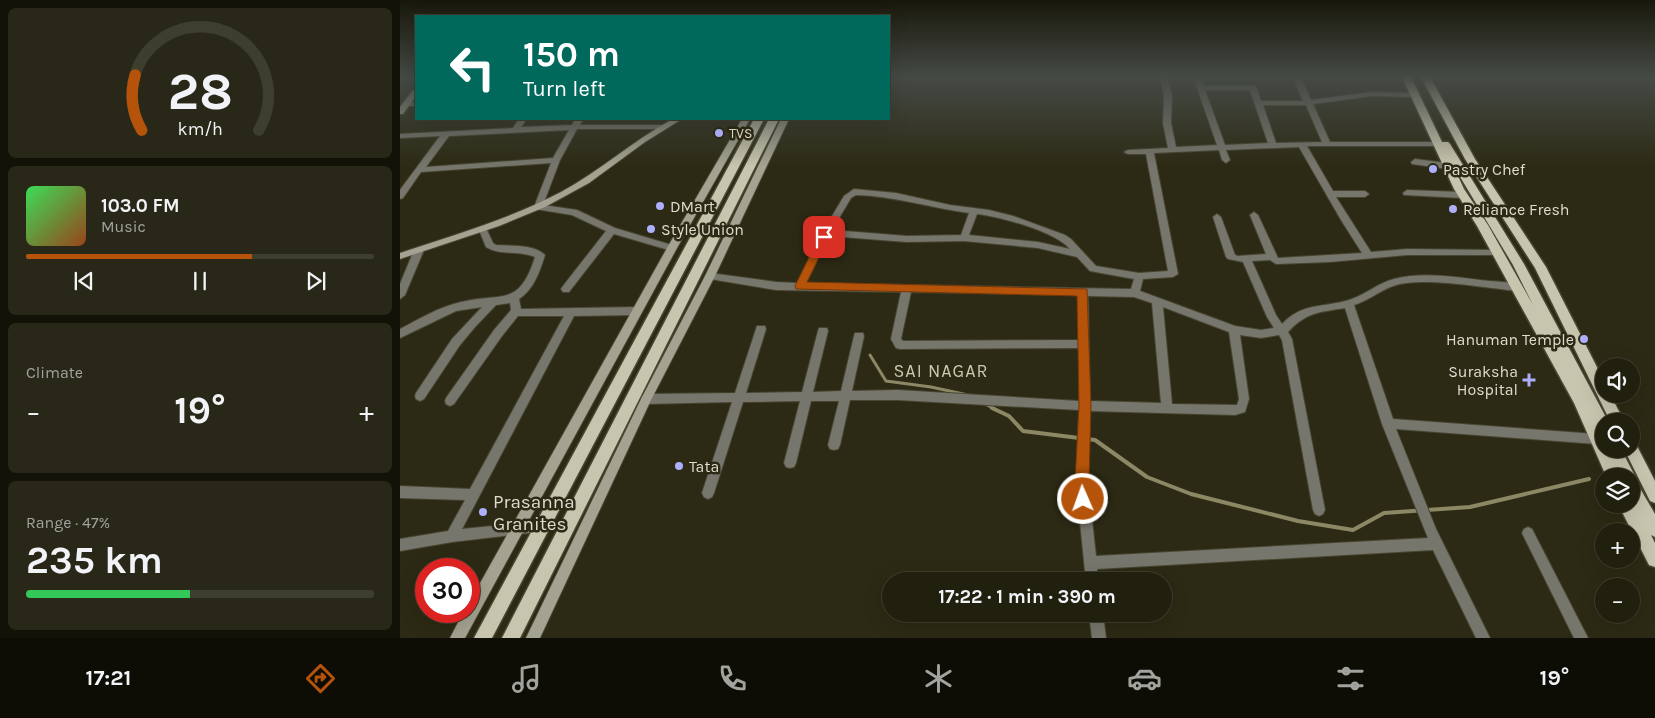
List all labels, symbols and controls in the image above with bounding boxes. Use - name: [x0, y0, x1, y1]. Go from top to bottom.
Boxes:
- text: 150 m: [523, 34, 620, 75]
- icon: left: [440, 35, 505, 100]
- text: 28: [167, 61, 233, 122]
- text: Turn left: [523, 76, 606, 102]
- text: km/h: [177, 119, 223, 140]
- place label: TVS: [729, 125, 752, 142]
- marker: TVS: [713, 127, 725, 139]
- place label: Pastry Chef: [1443, 160, 1526, 179]
- marker: Pastry Chef: [1427, 163, 1439, 175]
- text: 103.0 FM: [101, 195, 180, 217]
- place label: DMart: [670, 197, 715, 216]
- marker: DMart: [654, 200, 666, 212]
- place label: Reliance Fresh: [1463, 200, 1569, 219]
- marker: Reliance Fresh: [1447, 203, 1459, 215]
- pin: [803, 216, 845, 258]
- text: Music: [101, 217, 146, 236]
- place label: Style Union: [661, 220, 744, 239]
- marker: Style Union: [645, 223, 657, 235]
- icon: arrive: [810, 223, 838, 251]
- icon: previous: [70, 267, 98, 295]
- icon: pause: [186, 267, 214, 295]
- icon: next: [302, 267, 330, 295]
- place label: Hanuman Temple: [1446, 330, 1574, 349]
- marker: Hanuman Temple: [1578, 333, 1590, 345]
- map controls: [1595, 358, 1640, 623]
- button: sound: [1595, 358, 1640, 403]
- district label: SAI NAGAR: [893, 360, 989, 382]
- place label: Suraksha Hospital: [1448, 362, 1518, 399]
- text: Climate: [26, 363, 83, 382]
- marker: Suraksha Hospital: [1522, 373, 1536, 387]
- text: 19°: [174, 388, 226, 433]
- text: −: [26, 395, 41, 428]
- text: +: [359, 395, 374, 428]
- button: search: [1595, 413, 1640, 458]
- place label: Tata: [689, 457, 719, 476]
- marker: Tata: [673, 460, 685, 472]
- button: layers: [1595, 468, 1640, 513]
- position arrow: [1056, 472, 1108, 524]
- place label: Prasanna Granites: [493, 491, 575, 535]
- marker: Prasanna Granites: [477, 506, 489, 518]
- text: Range · 47%: [26, 513, 110, 532]
- button: +: [1595, 523, 1640, 568]
- text: 235 km: [26, 538, 163, 583]
- speed limit sign: 30: [415, 558, 480, 623]
- button: −: [1595, 578, 1640, 623]
- text: 17:22 · 1 min · 390 m: [938, 586, 1116, 608]
- icon: directions: [303, 661, 338, 696]
- icon: music: [509, 661, 544, 696]
- icon: phone: [715, 661, 750, 696]
- icon: climate: [921, 661, 956, 696]
- icon: car: [1127, 661, 1162, 696]
- icon: filters: [1333, 661, 1368, 696]
- text: 17:21: [86, 665, 131, 691]
- text: 19°: [1540, 665, 1569, 691]

